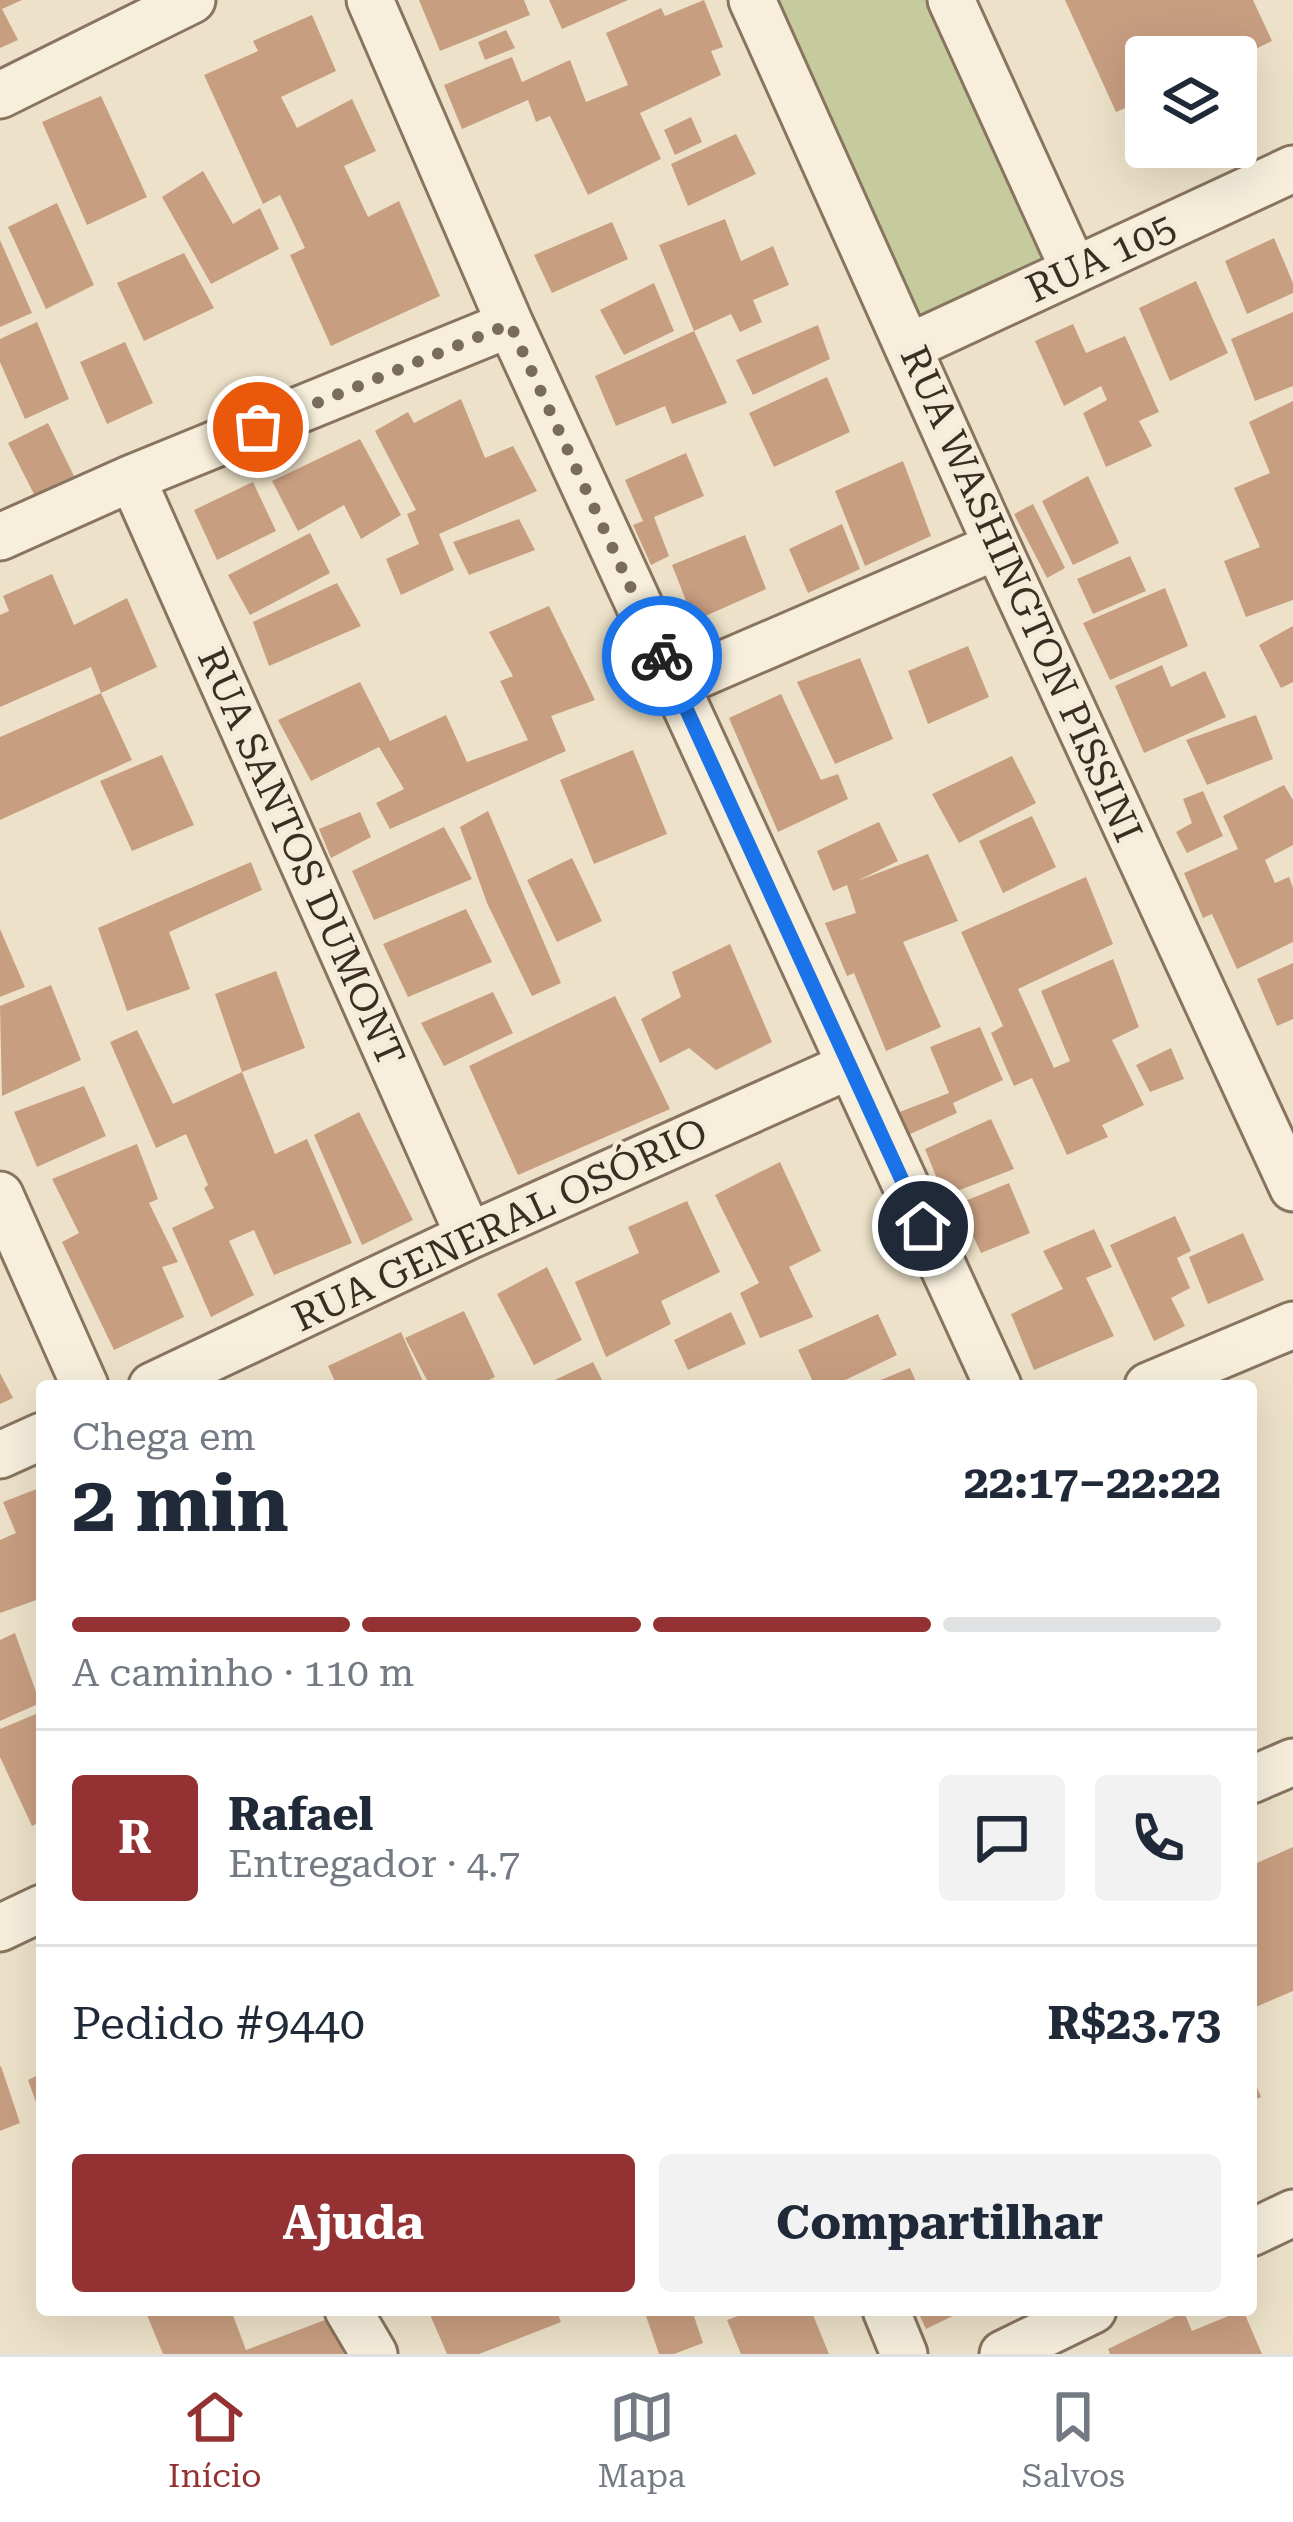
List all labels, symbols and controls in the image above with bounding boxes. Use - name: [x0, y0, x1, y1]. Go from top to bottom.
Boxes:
- map controls: [1125, 36, 1257, 168]
- button: layers: [1125, 36, 1257, 168]
- street label: RUA 105: [1019, 204, 1183, 312]
- street label: RUA WASHINGTON PISSINI: [891, 339, 1151, 849]
- pin: [207, 376, 309, 478]
- icon: bag: [225, 394, 291, 460]
- courier: [602, 596, 722, 716]
- icon: bike: [629, 623, 695, 689]
- street label: RUA SANTOS DUMONT: [188, 641, 414, 1073]
- street label: RUA GENERAL OSÓRIO: [286, 1109, 714, 1341]
- pin: [872, 1175, 974, 1277]
- icon: home: [890, 1193, 956, 1259]
- text: Chega em: [72, 1414, 256, 1460]
- text: 22:17–22:22: [964, 1456, 1221, 1509]
- text: 2 min: [72, 1459, 289, 1550]
- text: A caminho · 110 m: [72, 1650, 414, 1696]
- button: chat: [939, 1775, 1065, 1901]
- button: phone: [1095, 1775, 1221, 1901]
- text: Rafael: [228, 1788, 373, 1841]
- text: R: [118, 1811, 152, 1864]
- text: Entregador · 4.7: [228, 1841, 520, 1887]
- text: Pedido #9440: [72, 1997, 365, 2050]
- text: R$23.73: [1047, 1997, 1221, 2050]
- button: Ajuda: [72, 2154, 635, 2292]
- button: Compartilhar: [659, 2154, 1221, 2292]
- tab: Início: [168, 2384, 261, 2495]
- tab: Mapa: [598, 2384, 686, 2495]
- tab: Salvos: [1022, 2384, 1125, 2495]

